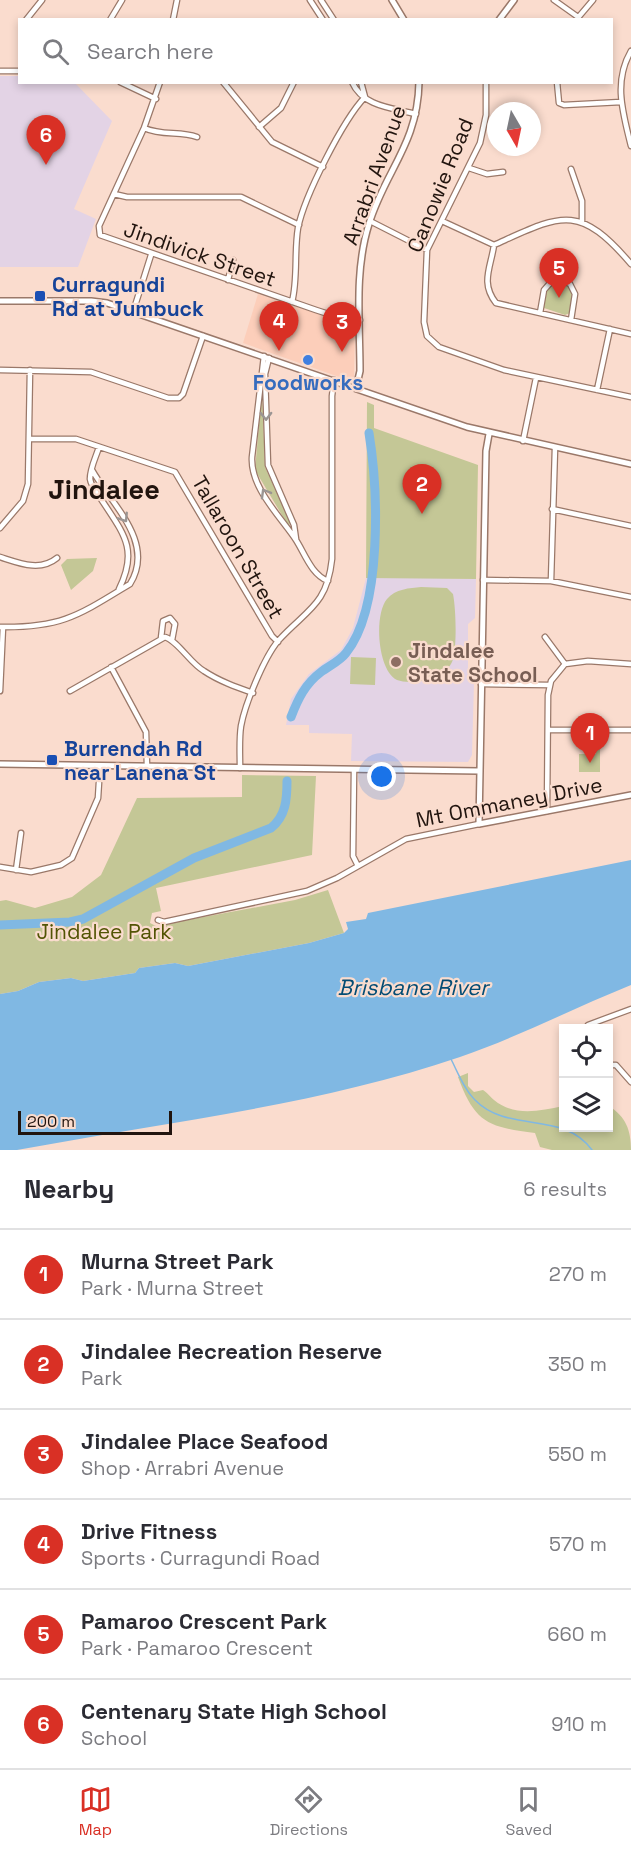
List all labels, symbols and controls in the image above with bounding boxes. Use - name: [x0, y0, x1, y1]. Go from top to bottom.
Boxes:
- search box: [18, 18, 613, 84]
- icon: search: [39, 35, 72, 68]
- text: Search here: [87, 37, 214, 65]
- street label: Arrabri Avenue: [336, 101, 412, 249]
- north arrow: [487, 102, 541, 156]
- street label: Canowie Road: [401, 114, 479, 256]
- pin: 6: [26, 116, 66, 165]
- street label: Jindivick Street: [120, 215, 280, 293]
- pin: 5: [540, 248, 578, 298]
- place label: Curragundi Rd at Jumbuck: [52, 271, 204, 322]
- marker: Curragundi Rd at Jumbuck: [33, 289, 47, 303]
- pin: 4: [260, 302, 298, 351]
- pin: 3: [322, 302, 362, 352]
- marker: Foodworks: [301, 353, 315, 367]
- place label: Foodworks: [253, 369, 363, 396]
- one-way arrow: [260, 411, 272, 420]
- pin: 2: [402, 464, 442, 514]
- street label: Tallaroon Street: [186, 471, 290, 623]
- district label: Jindalee: [48, 472, 160, 507]
- one-way arrow: [260, 489, 272, 499]
- one-way arrow: [117, 512, 128, 523]
- place label: Jindalee State School: [408, 637, 538, 688]
- marker: Jindalee State School: [389, 655, 403, 669]
- pin: 1: [570, 714, 610, 763]
- place label: Burrendah Rd near Lanena St: [64, 735, 216, 786]
- marker: Burrendah Rd near Lanena St: [45, 753, 59, 767]
- your location: [367, 762, 396, 791]
- street label: Mt Ommaney Drive: [413, 771, 605, 833]
- park label: Jindalee Park: [36, 918, 172, 945]
- water label: Brisbane River: [338, 973, 491, 1001]
- map controls: [559, 1024, 613, 1132]
- button: locate: [559, 1024, 613, 1078]
- button: layers: [559, 1078, 613, 1132]
- scale bar: [18, 1108, 172, 1136]
- text: 200 m: [27, 1111, 75, 1132]
- text: Nearby: [24, 1172, 114, 1206]
- text: 6 results: [523, 1176, 607, 1202]
- text: Murna Street Park: [81, 1247, 274, 1275]
- text: 1: [39, 1261, 48, 1287]
- text: 270 m: [549, 1261, 607, 1287]
- text: Park · Murna Street: [81, 1275, 264, 1301]
- text: Jindalee Recreation Reserve: [81, 1337, 382, 1365]
- text: 2: [38, 1351, 49, 1377]
- text: 350 m: [548, 1351, 607, 1377]
- text: Park: [81, 1365, 123, 1391]
- text: Jindalee Place Seafood: [81, 1427, 328, 1455]
- text: 3: [37, 1441, 50, 1467]
- text: 550 m: [548, 1441, 607, 1467]
- text: Shop · Arrabri Avenue: [81, 1455, 284, 1481]
- text: Drive Fitness: [81, 1517, 217, 1545]
- text: 4: [37, 1531, 50, 1557]
- text: 570 m: [549, 1531, 607, 1557]
- text: Sports · Curragundi Road: [81, 1545, 320, 1571]
- text: Pamaroo Crescent Park: [81, 1607, 327, 1635]
- text: 5: [38, 1621, 50, 1647]
- text: 660 m: [547, 1621, 607, 1647]
- text: Park · Pamaroo Crescent: [81, 1635, 313, 1661]
- text: Centenary State High School: [81, 1697, 387, 1725]
- text: 6: [37, 1711, 50, 1737]
- text: 910 m: [551, 1711, 607, 1737]
- text: School: [81, 1725, 147, 1751]
- tab: Map: [79, 1783, 112, 1840]
- tab: Directions: [270, 1783, 348, 1840]
- tab: Saved: [506, 1783, 552, 1840]

